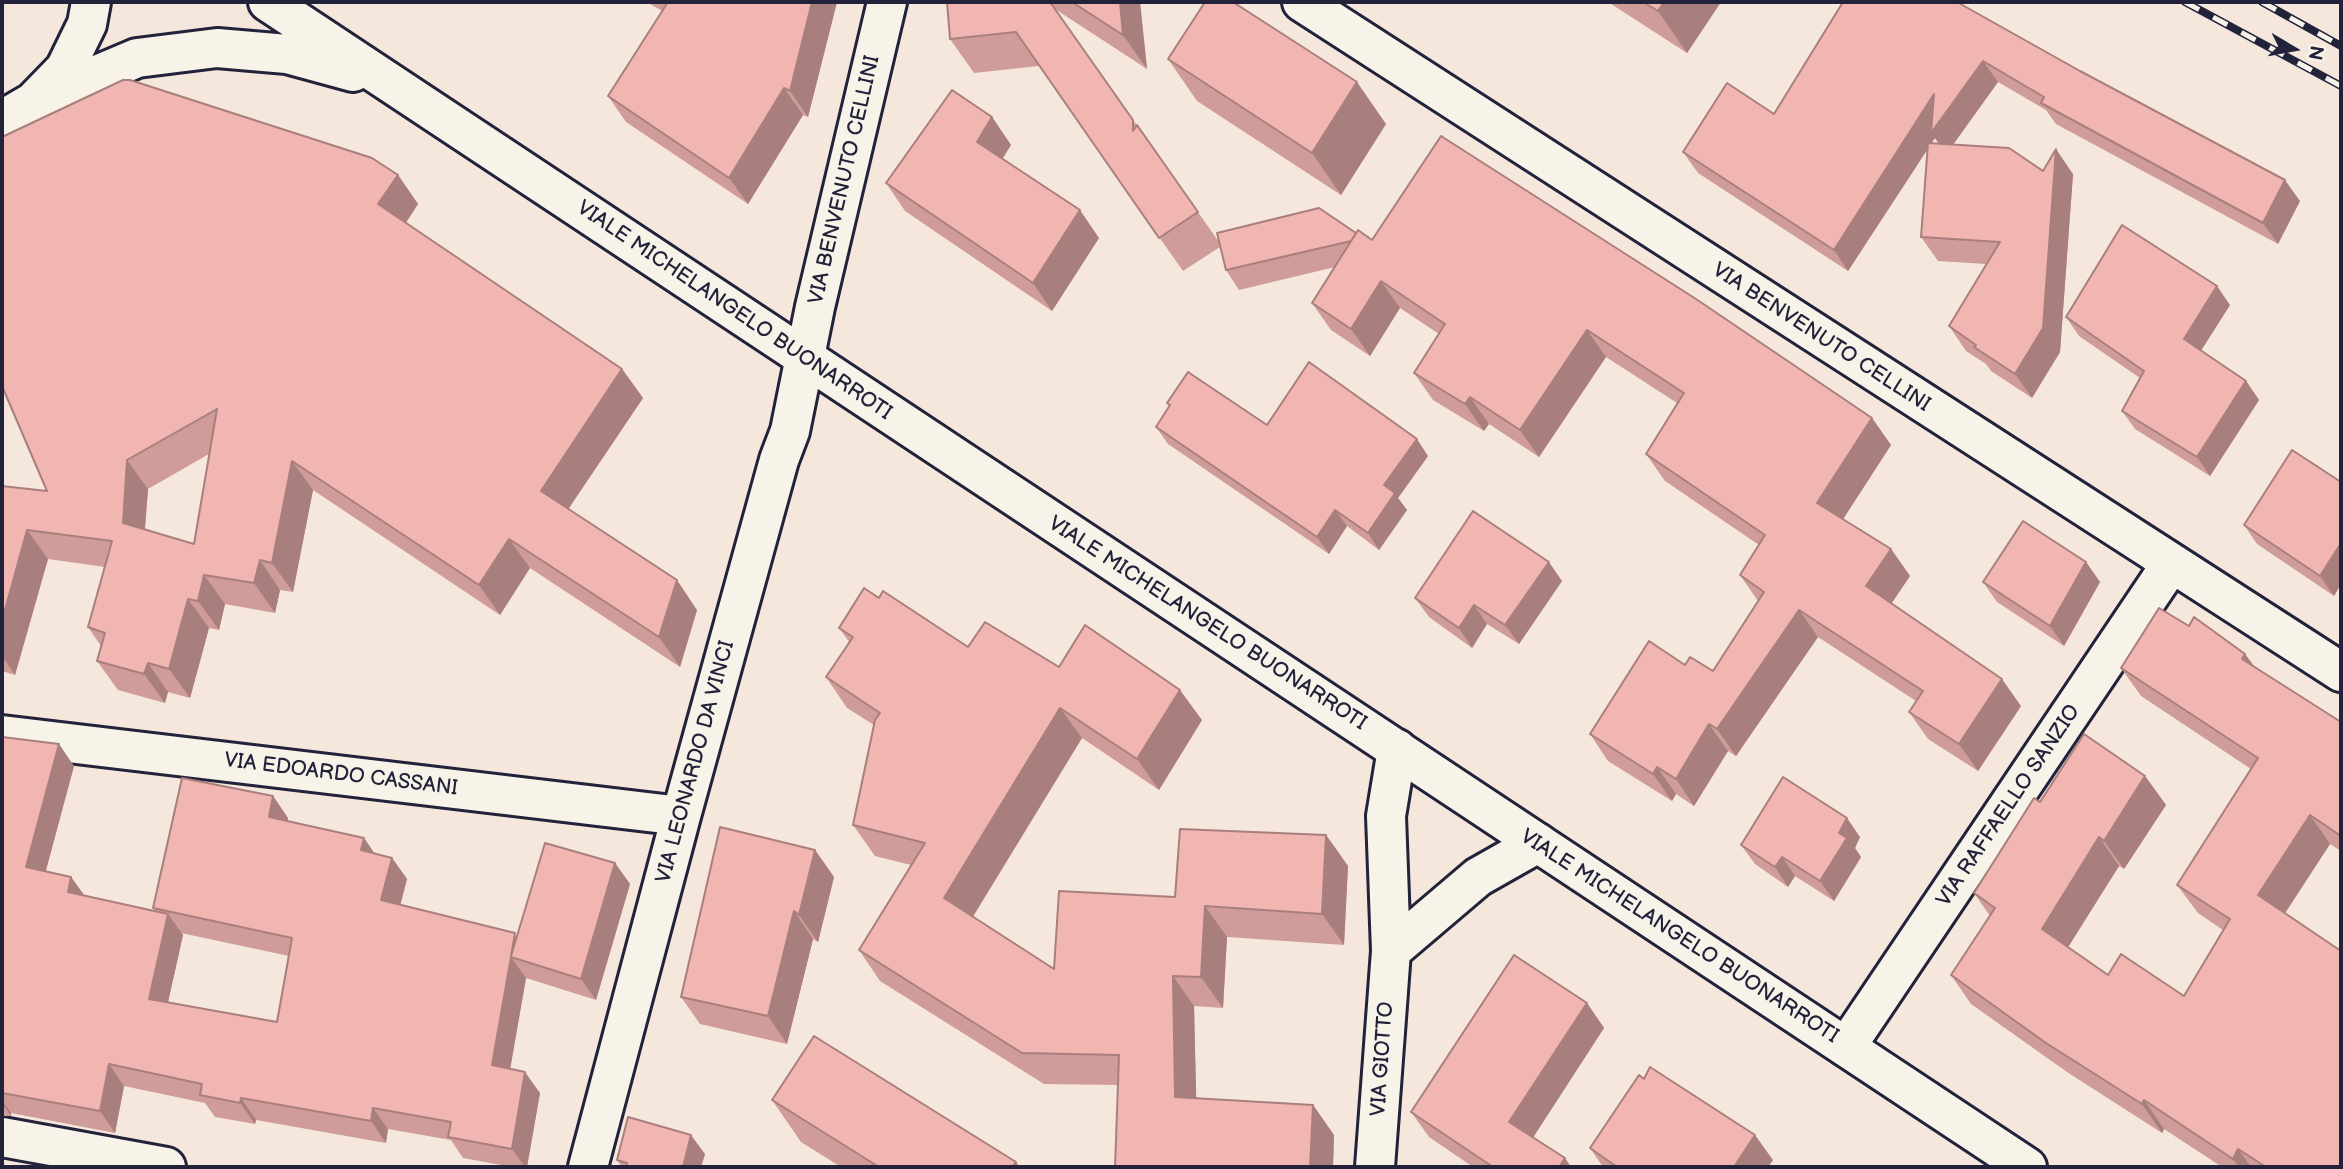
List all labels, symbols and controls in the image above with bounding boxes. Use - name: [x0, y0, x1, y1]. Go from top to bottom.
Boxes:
- north arrow: [2259, 14, 2329, 84]
- text: N: [2303, 44, 2328, 62]
- street label: VIA BENVENUTO CELLINI: [804, 53, 886, 307]
- street label: VIALE MICHELANGELO BUONARROTI: [572, 196, 896, 426]
- street label: VIA BENVENUTO CELLINI: [1707, 258, 1935, 418]
- street label: VIALE MICHELANGELO BUONARROTI: [1043, 511, 1371, 737]
- street label: VIA LEONARDO DA VINCI: [651, 638, 741, 886]
- street label: VIA RAFFAELLO SANZIO: [1932, 700, 2086, 912]
- street label: VIA EDOARDO CASSANI: [223, 748, 459, 802]
- street label: VIALE MICHELANGELO BUONARROTI: [1515, 824, 1843, 1050]
- street label: VIA GIOTTO: [1366, 1001, 1400, 1117]

